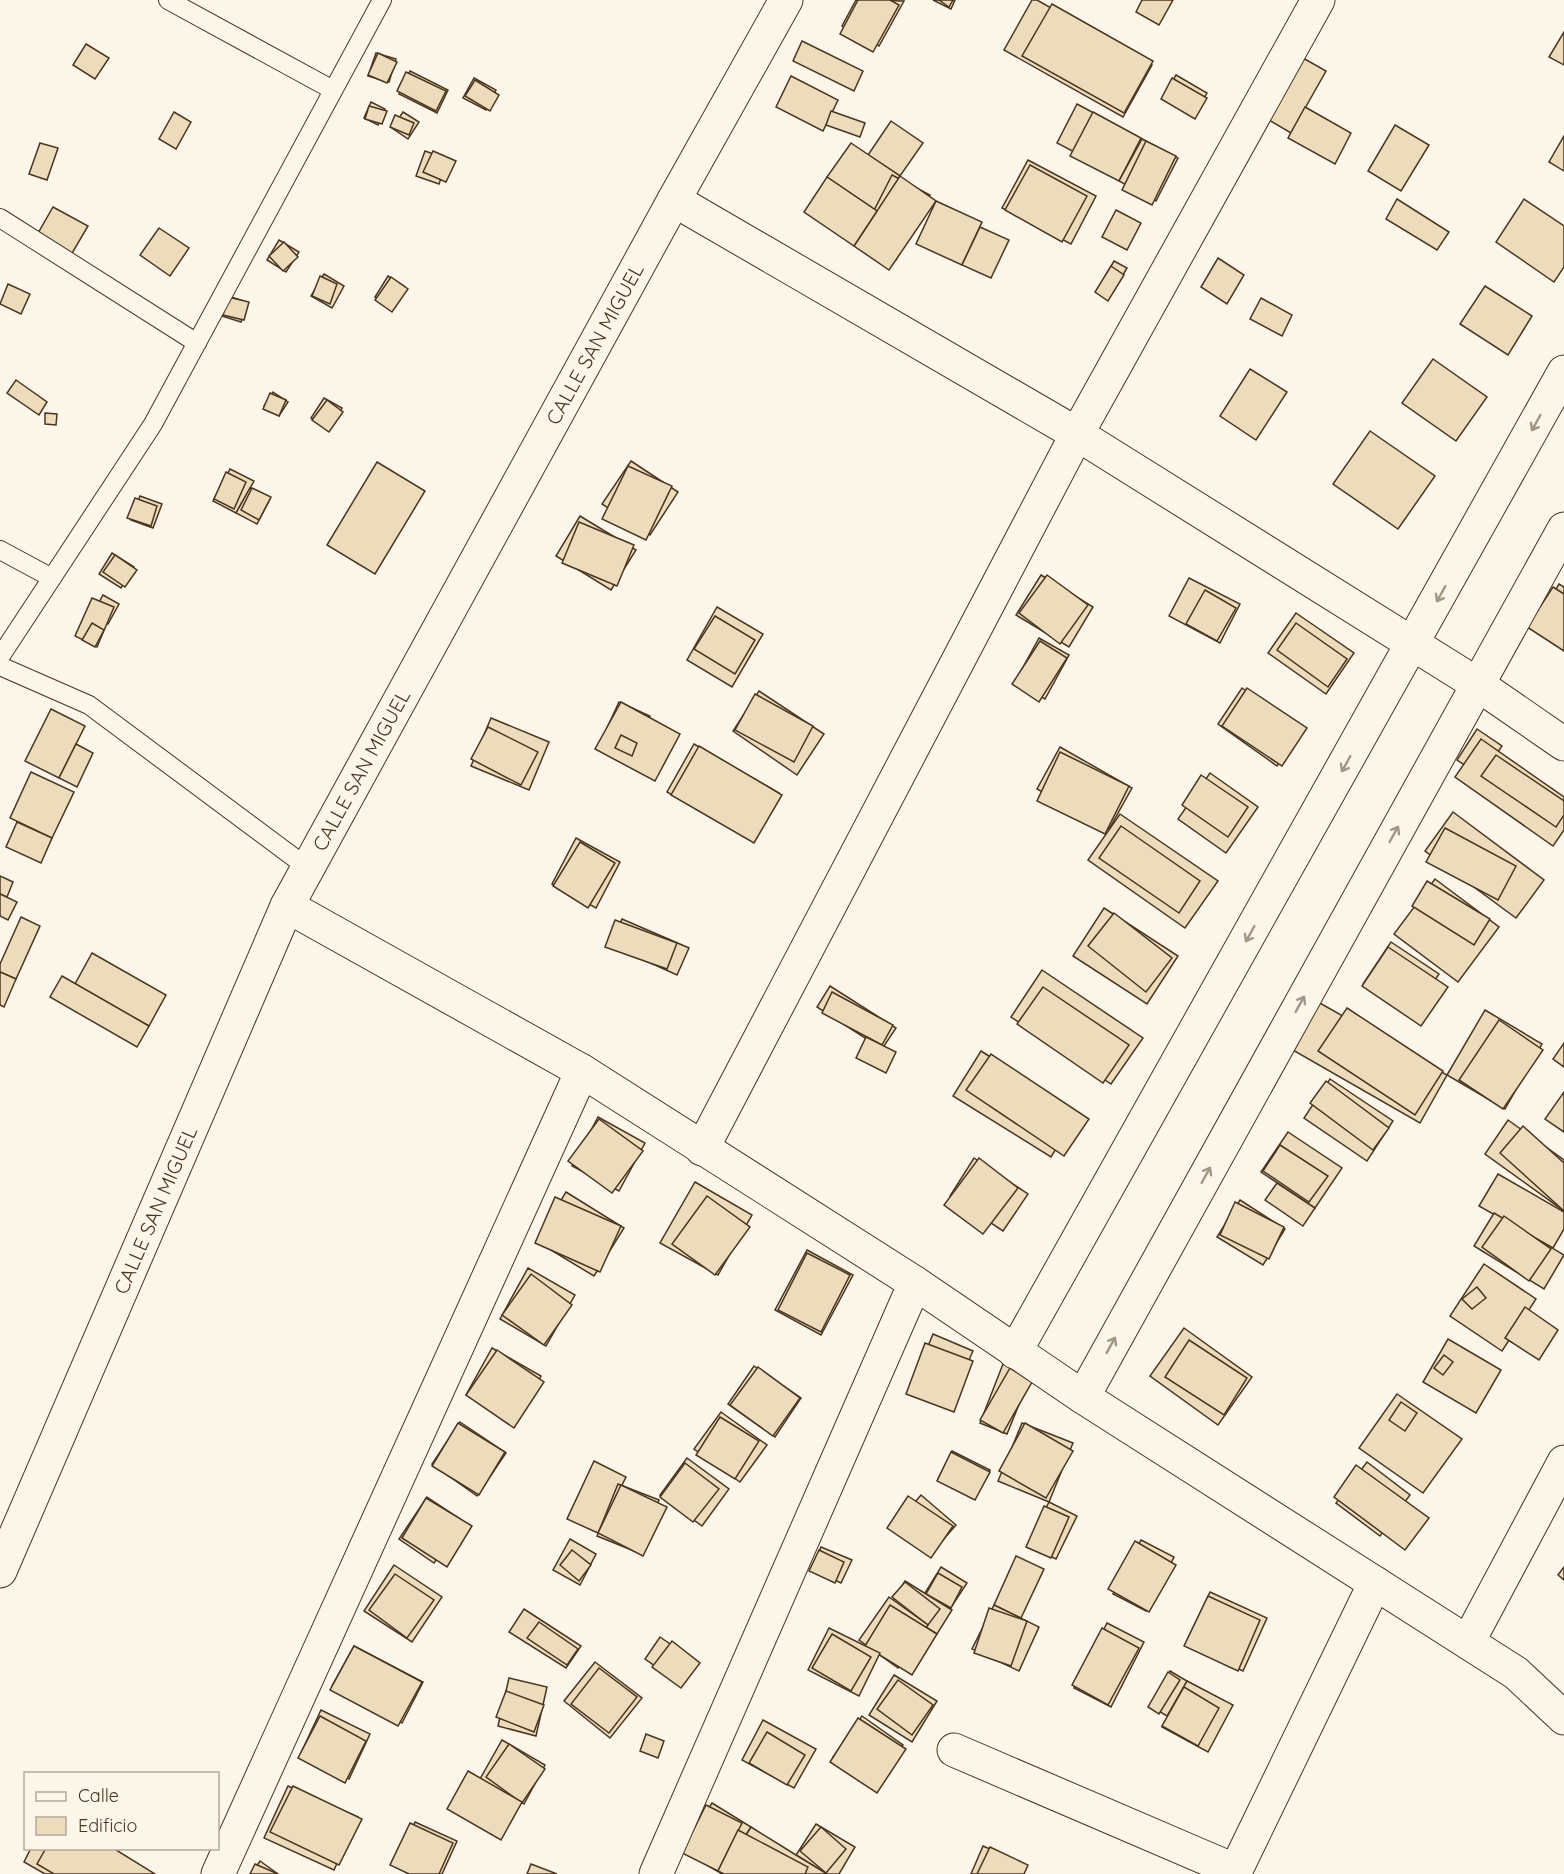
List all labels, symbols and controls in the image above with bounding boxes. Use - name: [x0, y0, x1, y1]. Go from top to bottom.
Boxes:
- street label: CALLE SAN MIGUEL: [540, 259, 649, 429]
- one-way arrow: [1529, 414, 1541, 431]
- one-way arrow: [1435, 585, 1447, 602]
- street label: CALLE SAN MIGUEL: [307, 685, 415, 855]
- one-way arrow: [1339, 755, 1351, 772]
- one-way arrow: [1389, 825, 1401, 842]
- one-way arrow: [1244, 925, 1256, 942]
- one-way arrow: [1294, 996, 1306, 1013]
- street label: CALLE SAN MIGUEL: [108, 1122, 203, 1298]
- one-way arrow: [1200, 1167, 1212, 1184]
- one-way arrow: [1106, 1337, 1117, 1355]
- legend: [24, 1772, 219, 1850]
- text: Calle: [78, 1784, 119, 1807]
- text: Edificio: [78, 1814, 137, 1837]

